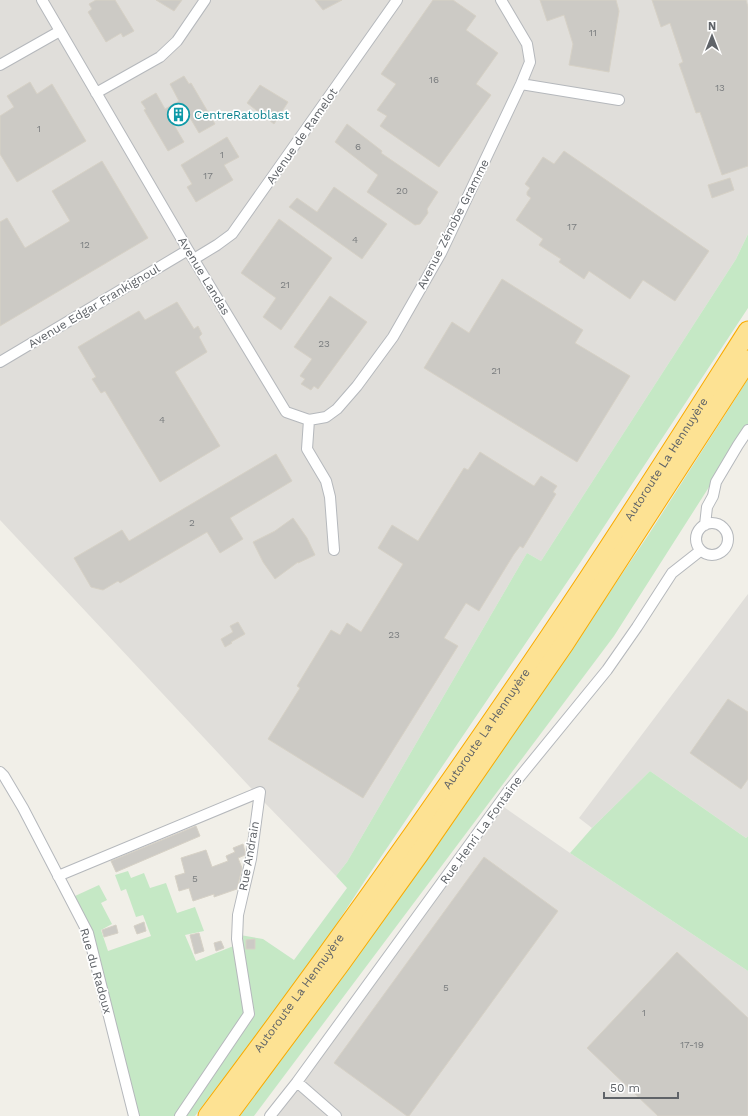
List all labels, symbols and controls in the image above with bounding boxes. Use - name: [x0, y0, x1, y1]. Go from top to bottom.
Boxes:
- north arrow: [692, 16, 732, 56]
- text: N: [708, 20, 716, 33]
- house number: 11: [589, 27, 597, 38]
- house number: 16: [429, 74, 439, 85]
- house number: 13: [715, 82, 725, 93]
- street label: Avenue de Ramelot: [264, 85, 340, 187]
- building icon: CentreRatoblast: [165, 102, 191, 128]
- place label: CentreRatoblast: [194, 108, 289, 122]
- house number: 1: [37, 123, 41, 134]
- house number: 6: [355, 141, 361, 152]
- house number: 1: [220, 149, 224, 160]
- street label: Avenue Zénobe Gramme: [414, 157, 492, 291]
- house number: 17: [203, 170, 213, 181]
- house number: 20: [396, 185, 408, 196]
- house number: 17: [567, 221, 577, 232]
- street label: Avenue Landas: [175, 234, 233, 318]
- house number: 4: [352, 234, 358, 245]
- house number: 12: [80, 239, 90, 250]
- street label: Avenue Edgar Frankignoul: [26, 261, 163, 351]
- house number: 21: [280, 279, 290, 290]
- house number: 23: [318, 338, 330, 349]
- house number: 21: [491, 365, 501, 376]
- street label: Autoroute La Hennuyère: [621, 395, 711, 523]
- house number: 4: [159, 414, 165, 425]
- house number: 2: [189, 517, 195, 528]
- house number: 23: [388, 629, 400, 640]
- street label: Autoroute La Hennuyère: [440, 666, 533, 792]
- street label: Rue Henri La Fontaine: [437, 773, 525, 887]
- street label: Rue Andrain: [236, 820, 262, 892]
- house number: 5: [192, 873, 198, 884]
- street label: Rue du Radoux: [77, 926, 115, 1016]
- street label: Autoroute La Hennuyère: [251, 931, 347, 1055]
- house number: 5: [443, 982, 449, 993]
- house number: 1: [642, 1007, 646, 1018]
- house number: 17-19: [680, 1039, 704, 1050]
- scale bar: [604, 1074, 678, 1100]
- text: 50 m: [610, 1081, 640, 1095]

